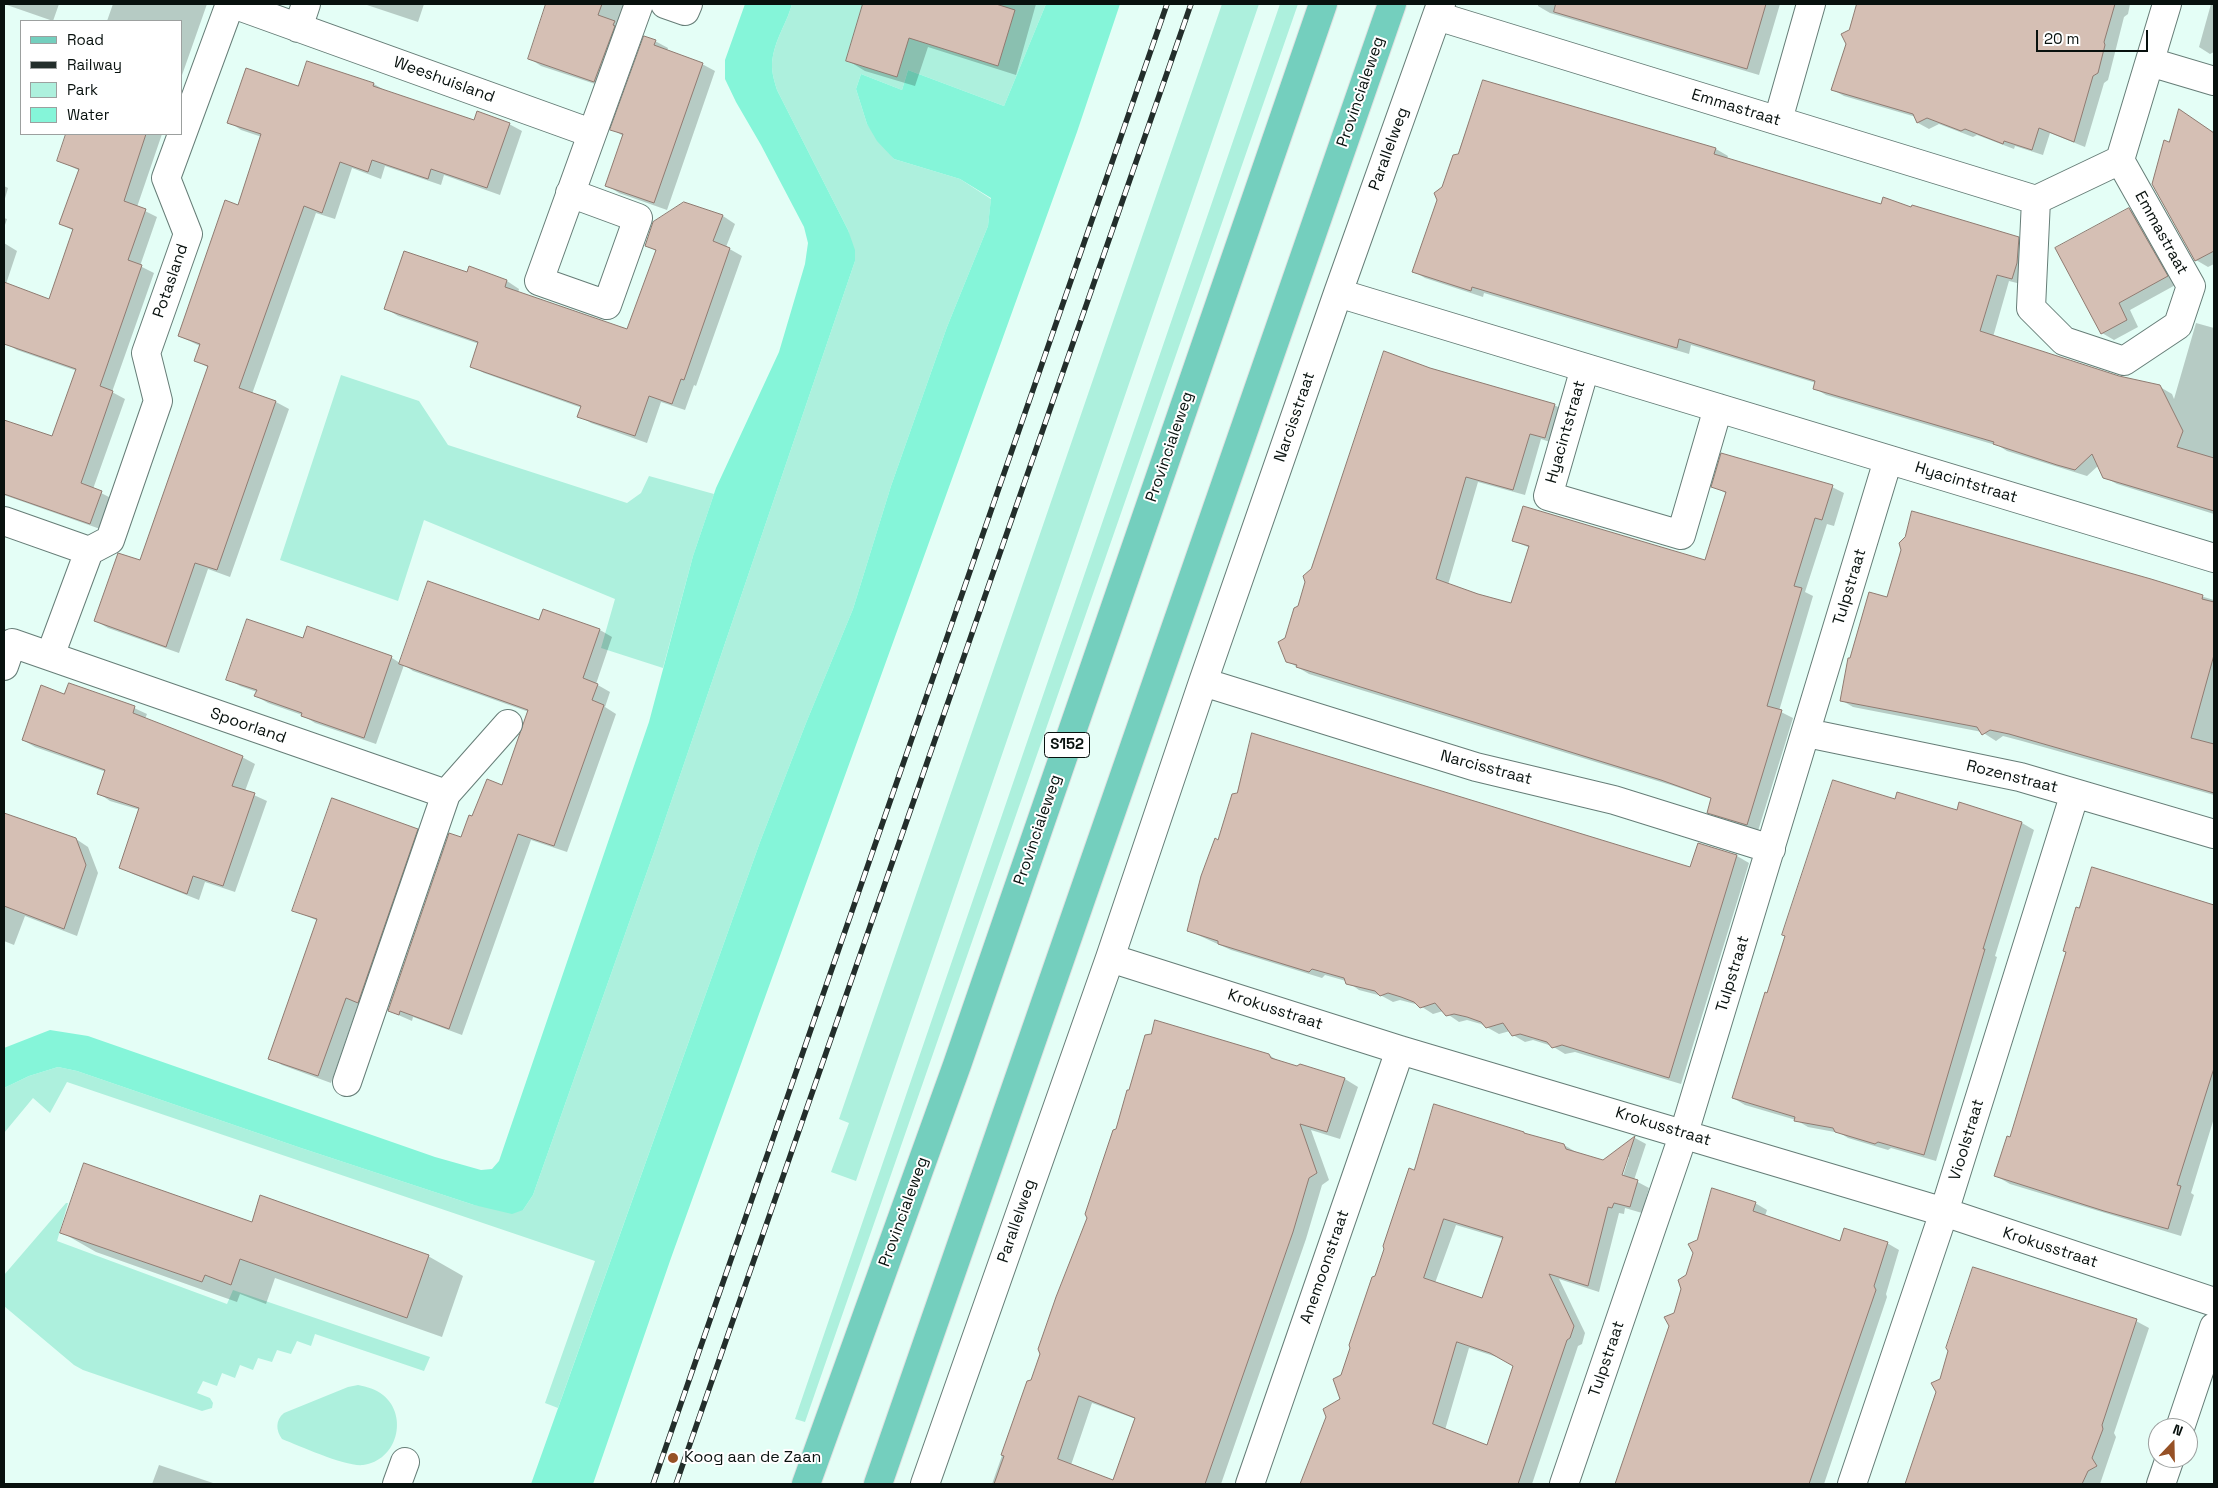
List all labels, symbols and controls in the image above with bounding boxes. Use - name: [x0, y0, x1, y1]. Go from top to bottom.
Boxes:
- legend: [20, 20, 182, 135]
- scale bar: [2038, 20, 2150, 52]
- text: 20 m: [2044, 29, 2079, 48]
- text: Road: [67, 30, 104, 49]
- street label: Provincialeweg: [1333, 34, 1389, 150]
- street label: Weeshuisland: [391, 53, 497, 107]
- text: Railway: [67, 55, 122, 74]
- text: Park: [67, 80, 98, 99]
- street label: Emmastraat: [1689, 85, 1783, 131]
- text: Water: [67, 105, 109, 124]
- street label: Parallelweg: [1365, 105, 1413, 193]
- street label: Emmastraat: [2130, 188, 2192, 278]
- street label: Potasland: [149, 241, 193, 321]
- street label: Narcisstraat: [1271, 369, 1319, 465]
- street label: Hyacintstraat: [1542, 378, 1590, 486]
- street label: Provincialeweg: [1142, 389, 1198, 505]
- street label: Hyacintstraat: [1912, 458, 2020, 508]
- street label: Tulpstraat: [1829, 547, 1871, 627]
- street label: Spoorland: [207, 704, 289, 748]
- road number: S152: [1044, 732, 1090, 758]
- street label: Narcisstraat: [1438, 747, 1534, 789]
- street label: Rozenstraat: [1964, 756, 2060, 798]
- street label: Provincialeweg: [1010, 772, 1066, 888]
- street label: Tulpstraat: [1712, 934, 1754, 1014]
- street label: Krokusstraat: [1225, 986, 1325, 1034]
- street label: Vioolstraat: [1946, 1097, 1988, 1183]
- street label: Krokusstraat: [1613, 1103, 1713, 1151]
- street label: Provincialeweg: [875, 1154, 933, 1270]
- street label: Parallelweg: [994, 1177, 1040, 1265]
- street label: Anemoonstraat: [1296, 1207, 1354, 1327]
- street label: Krokusstraat: [2000, 1224, 2100, 1272]
- street label: Tulpstraat: [1585, 1319, 1629, 1399]
- north arrow: [2148, 1418, 2198, 1468]
- text: N: [2170, 1420, 2186, 1440]
- place label: Koog aan de Zaan: [684, 1448, 821, 1468]
- marker: Koog aan de Zaan: [666, 1451, 680, 1465]

